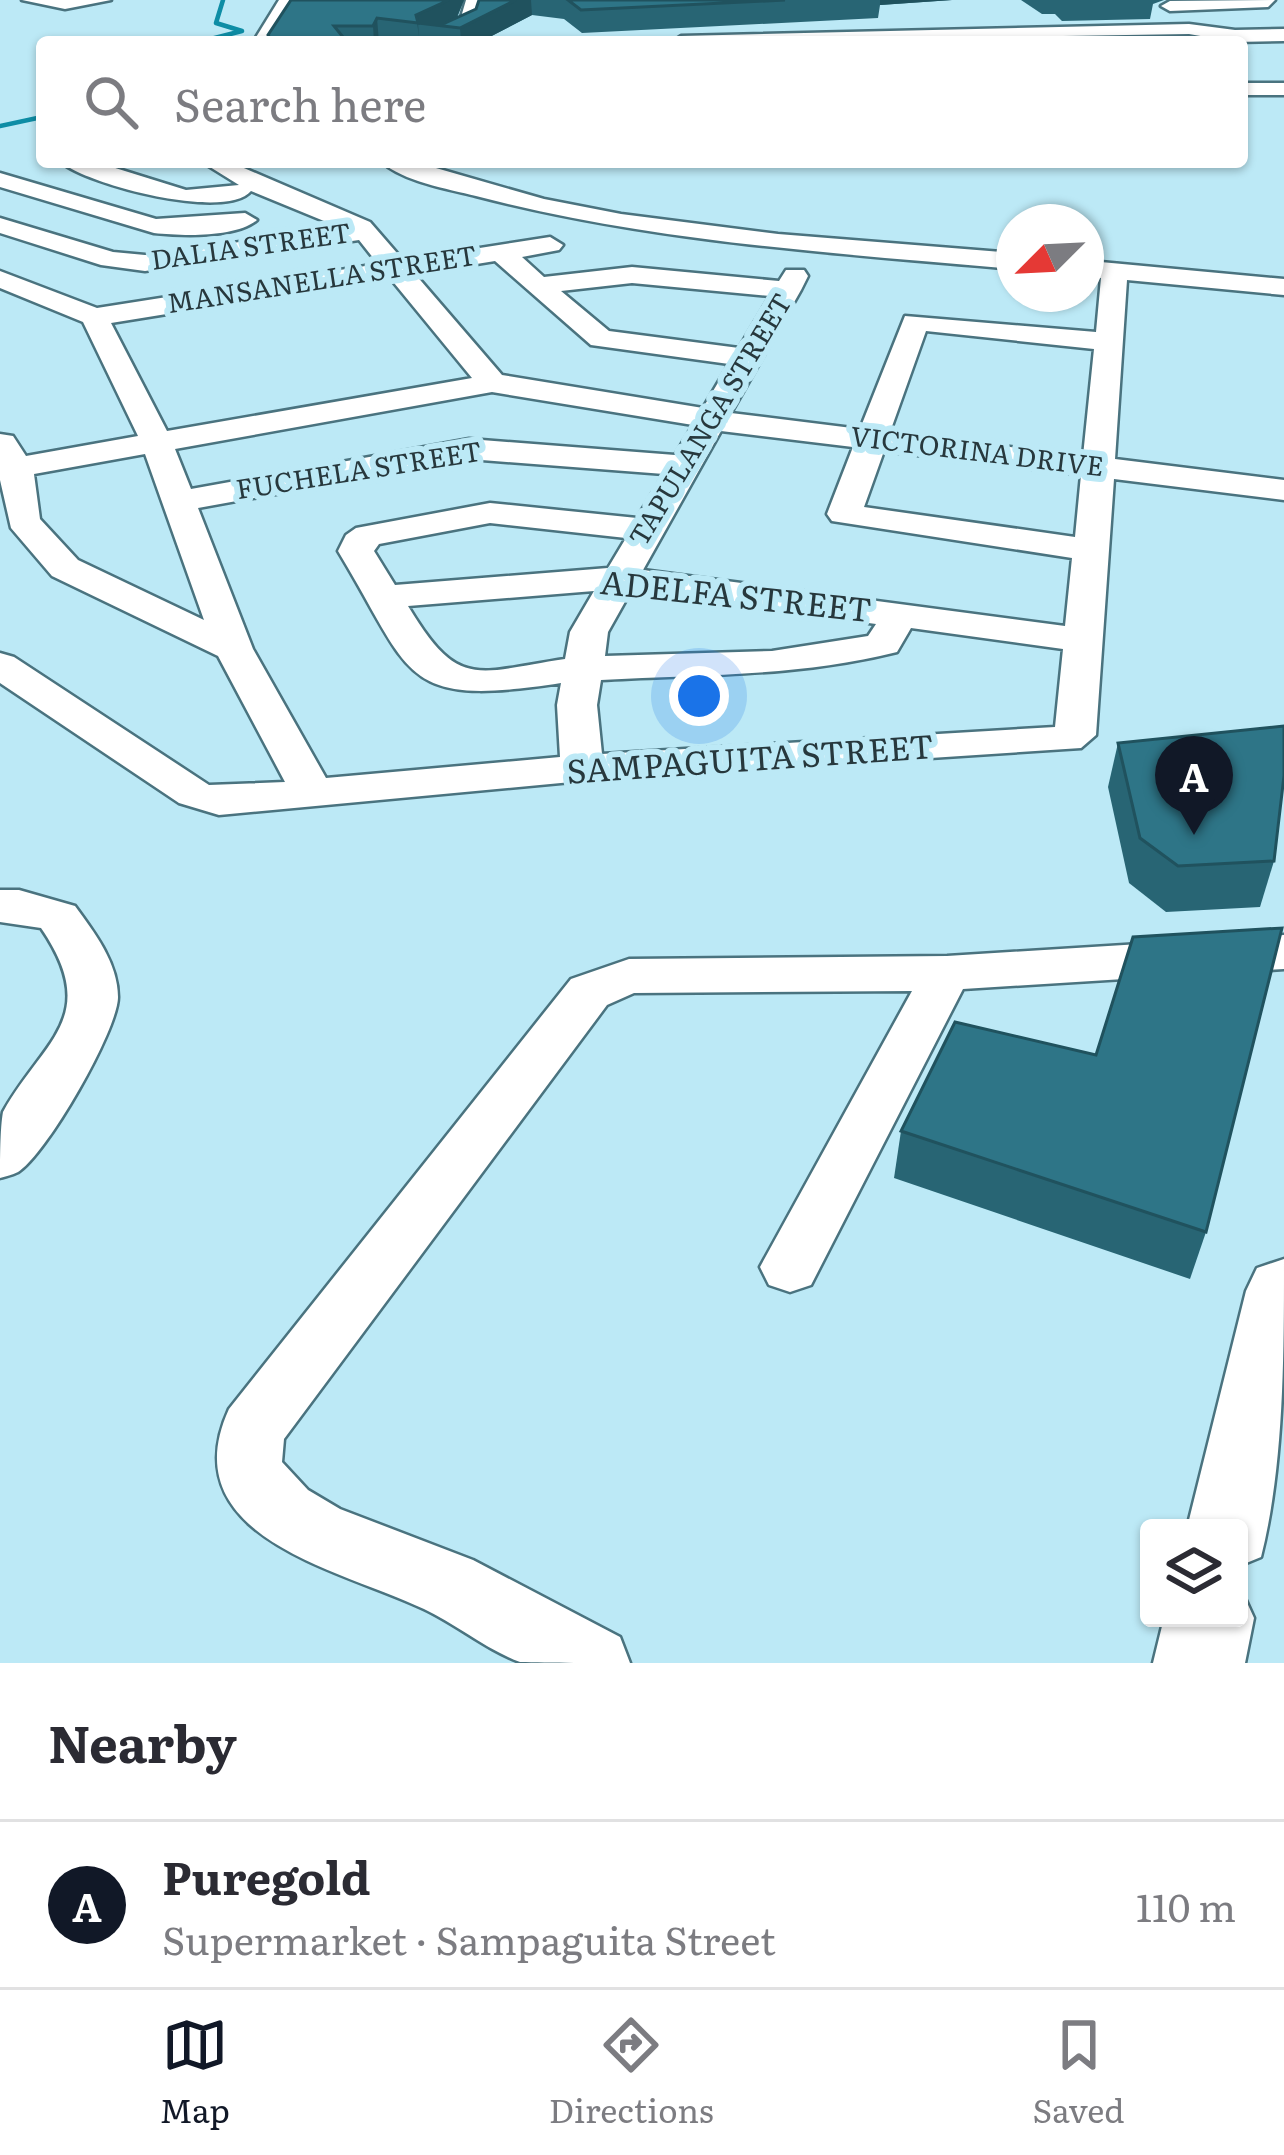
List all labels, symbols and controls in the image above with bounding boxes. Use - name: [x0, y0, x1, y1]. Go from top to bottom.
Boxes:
- search box: [36, 36, 1248, 168]
- icon: search: [78, 69, 144, 135]
- text: Search here: [174, 69, 426, 136]
- north arrow: [996, 204, 1104, 312]
- street label: DALIA STREET: [148, 210, 353, 278]
- street label: MANSANELLA STREET: [164, 233, 479, 321]
- street label: TAPULANGA STREET: [617, 284, 800, 552]
- street label: VICTORINA DRIVE: [848, 414, 1106, 484]
- street label: FUCHELA STREET: [233, 429, 484, 507]
- street label: ADELFA STREET: [598, 555, 874, 632]
- your location: [669, 666, 729, 726]
- street label: SAMPAGUITA STREET: [565, 719, 935, 794]
- pin: A: [1155, 736, 1233, 835]
- map controls: [1140, 1519, 1248, 1627]
- button: layers: [1140, 1519, 1248, 1627]
- text: Nearby: [48, 1703, 237, 1779]
- text: Puregold: [162, 1842, 371, 1909]
- text: A: [72, 1876, 102, 1934]
- text: 110 m: [1136, 1876, 1236, 1934]
- text: Supermarket · Sampaguita Street: [162, 1909, 776, 1967]
- tab: Map: [159, 2012, 230, 2133]
- tab: Directions: [549, 2012, 714, 2133]
- tab: Saved: [1033, 2012, 1125, 2133]

